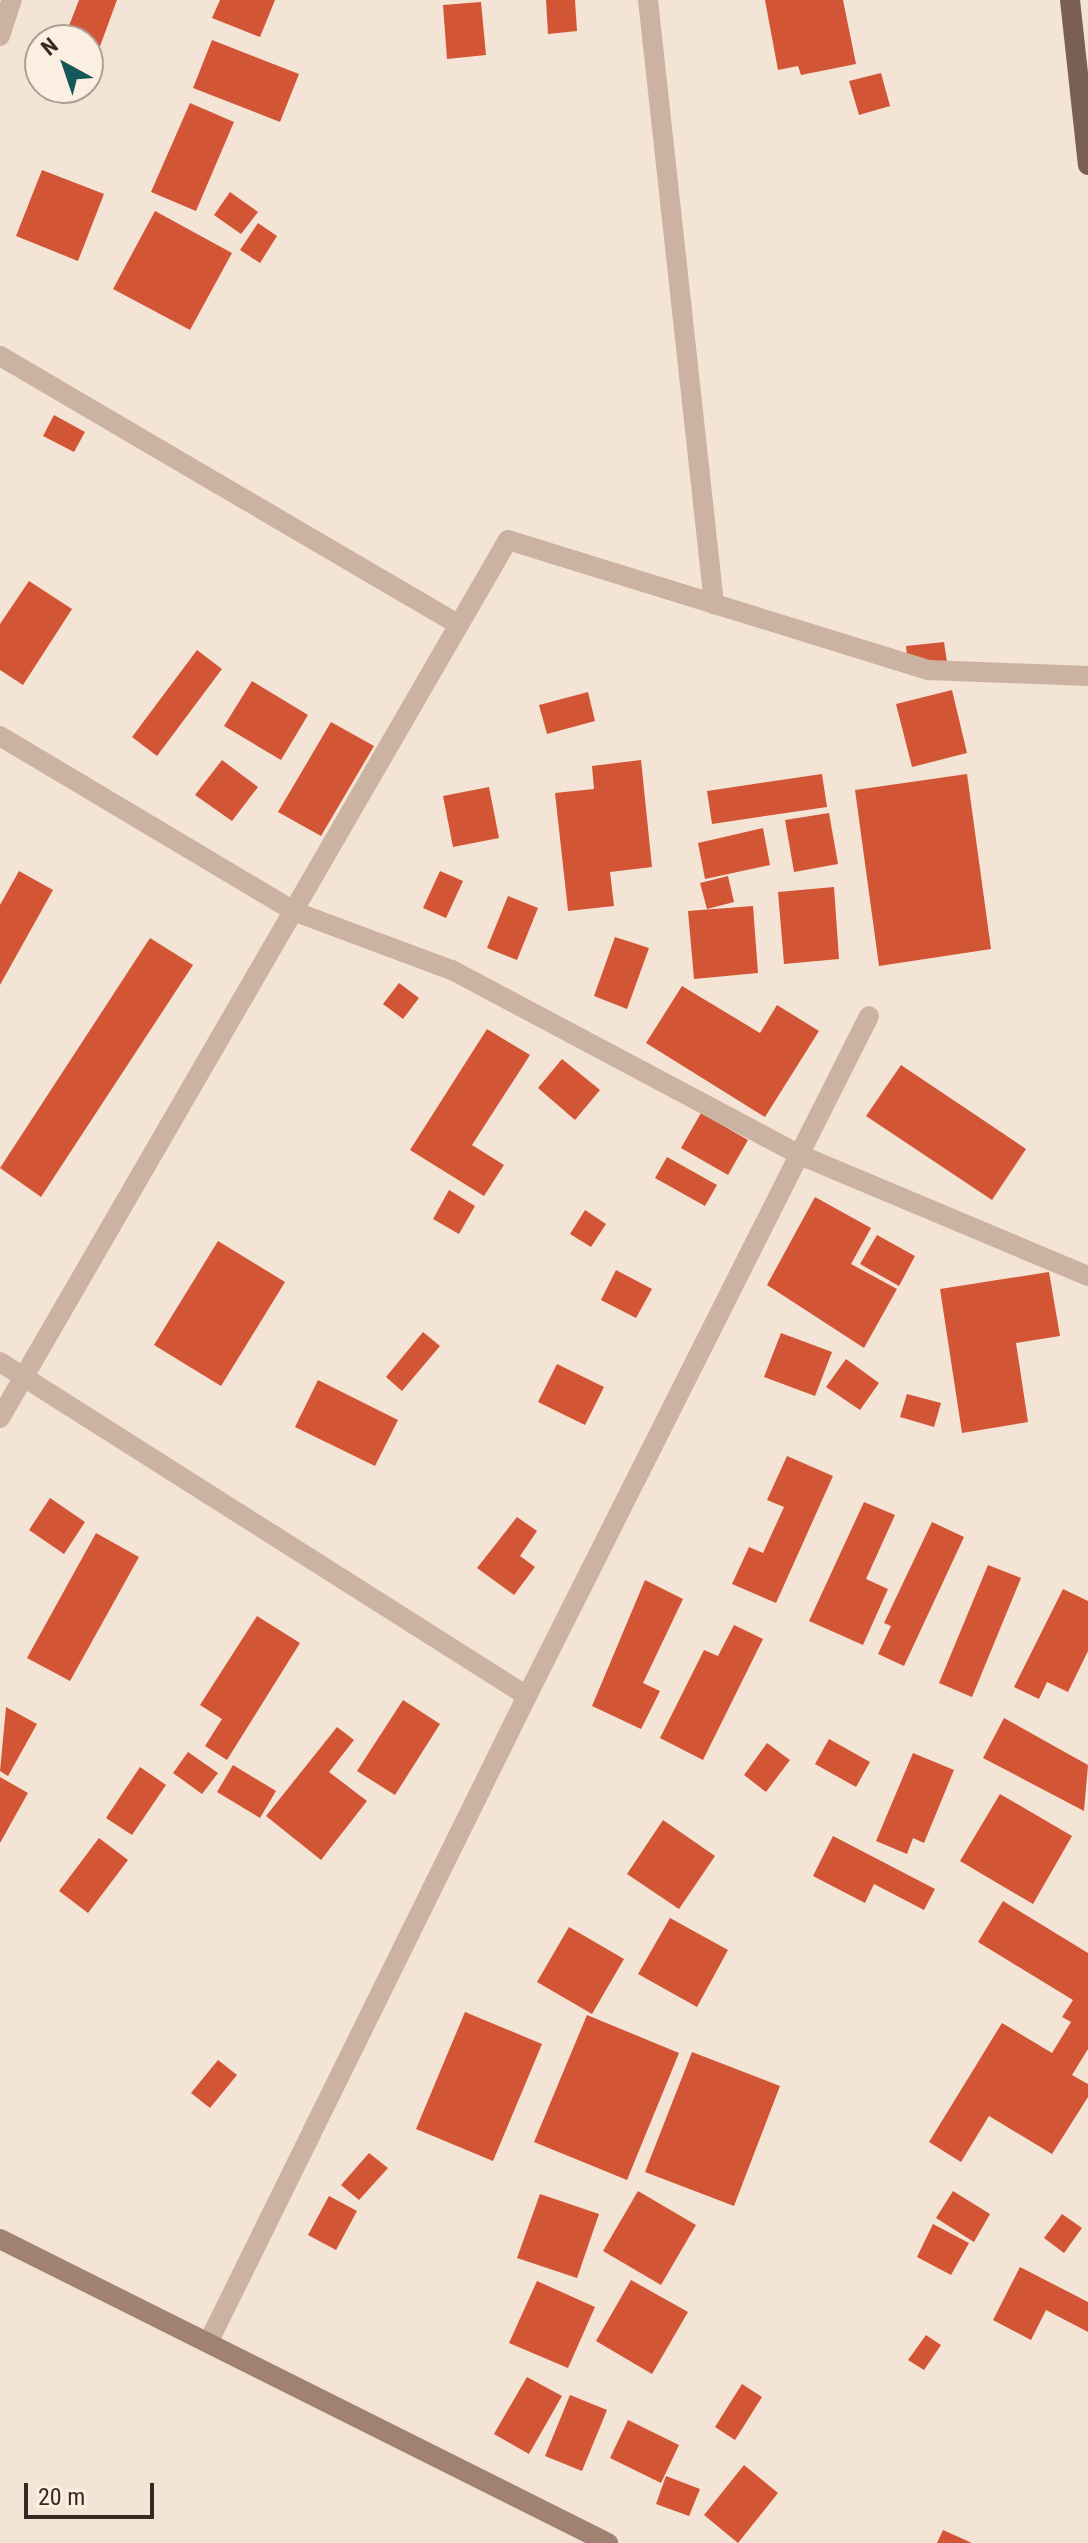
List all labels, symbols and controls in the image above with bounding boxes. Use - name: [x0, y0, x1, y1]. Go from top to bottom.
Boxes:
- north arrow: [24, 24, 104, 104]
- text: N: [36, 33, 63, 61]
- scale bar: [28, 2467, 158, 2517]
- text: 20 m: [38, 2483, 85, 2511]

